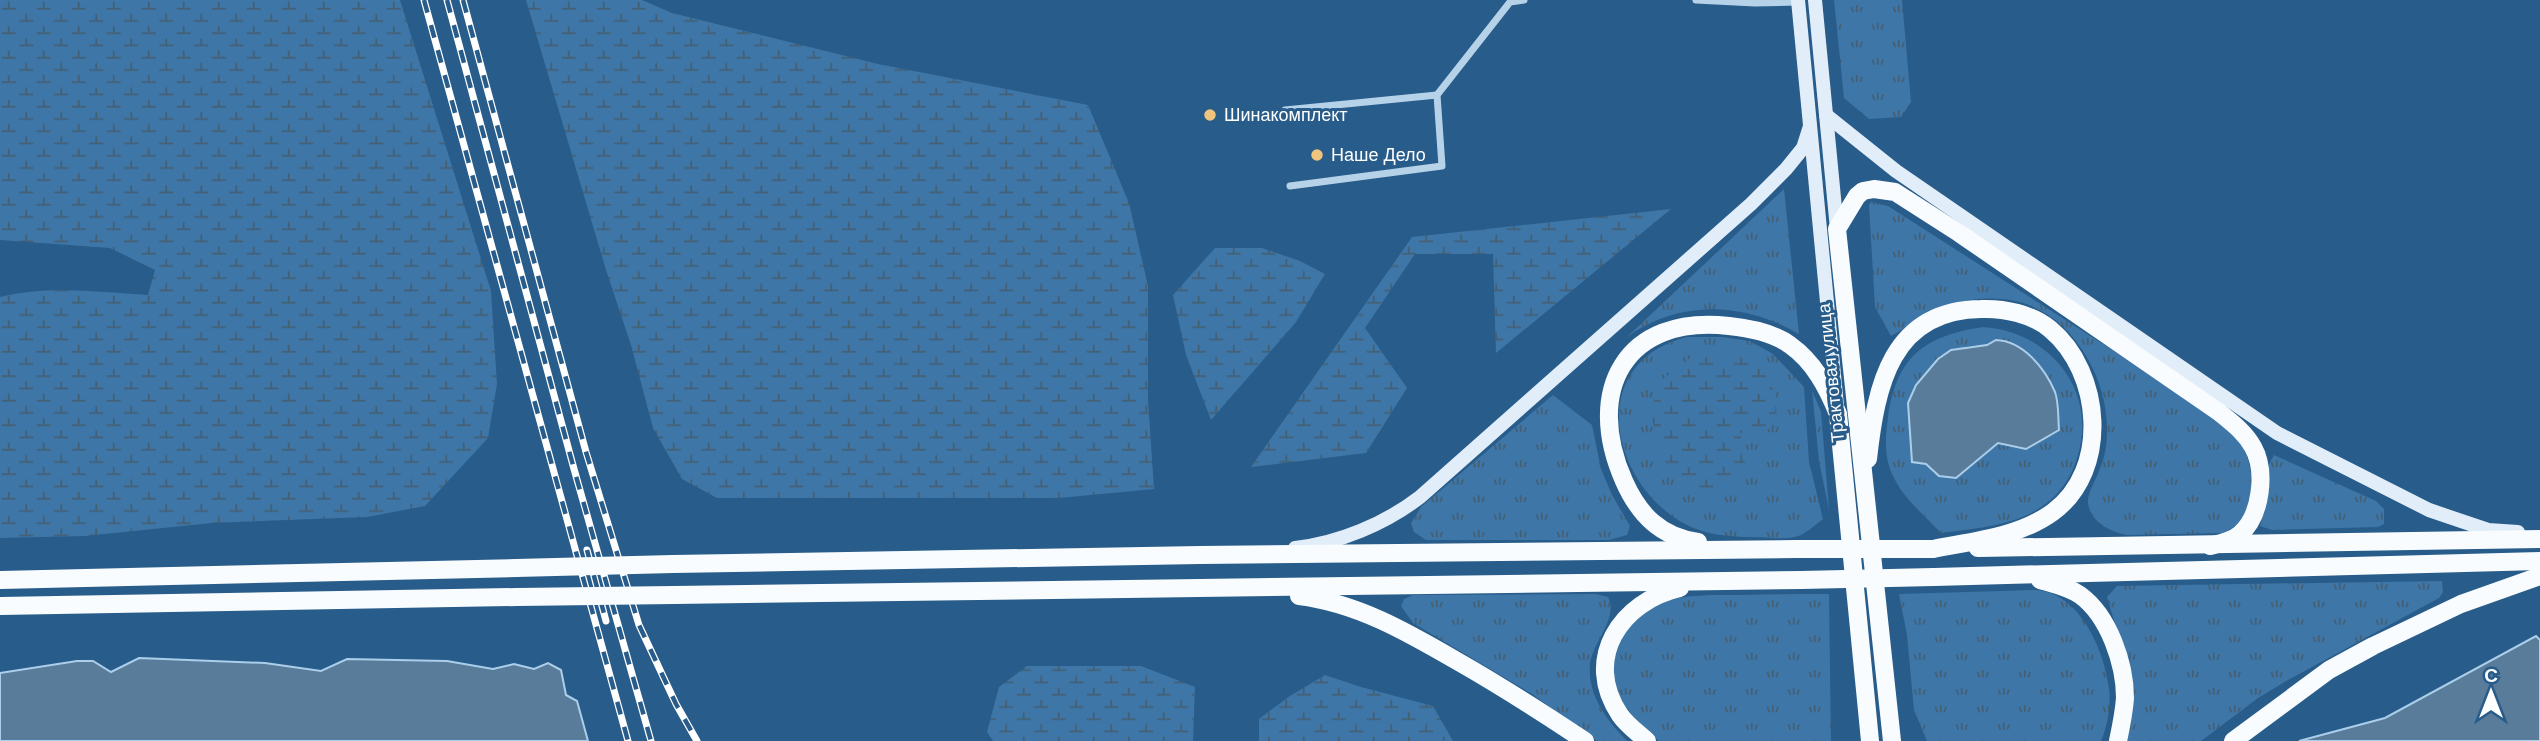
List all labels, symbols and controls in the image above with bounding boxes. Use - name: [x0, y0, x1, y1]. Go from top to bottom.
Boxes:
- place label: Шинакомплект: [1224, 105, 1348, 125]
- marker: Шинакомплект: [1202, 107, 1218, 123]
- place label: Наше Дело: [1331, 145, 1426, 165]
- marker: Наше Дело: [1309, 147, 1325, 163]
- street label: Трактовая улица: [1814, 301, 1848, 444]
- north arrow: [2456, 657, 2526, 727]
- text: С: [2484, 665, 2498, 686]

